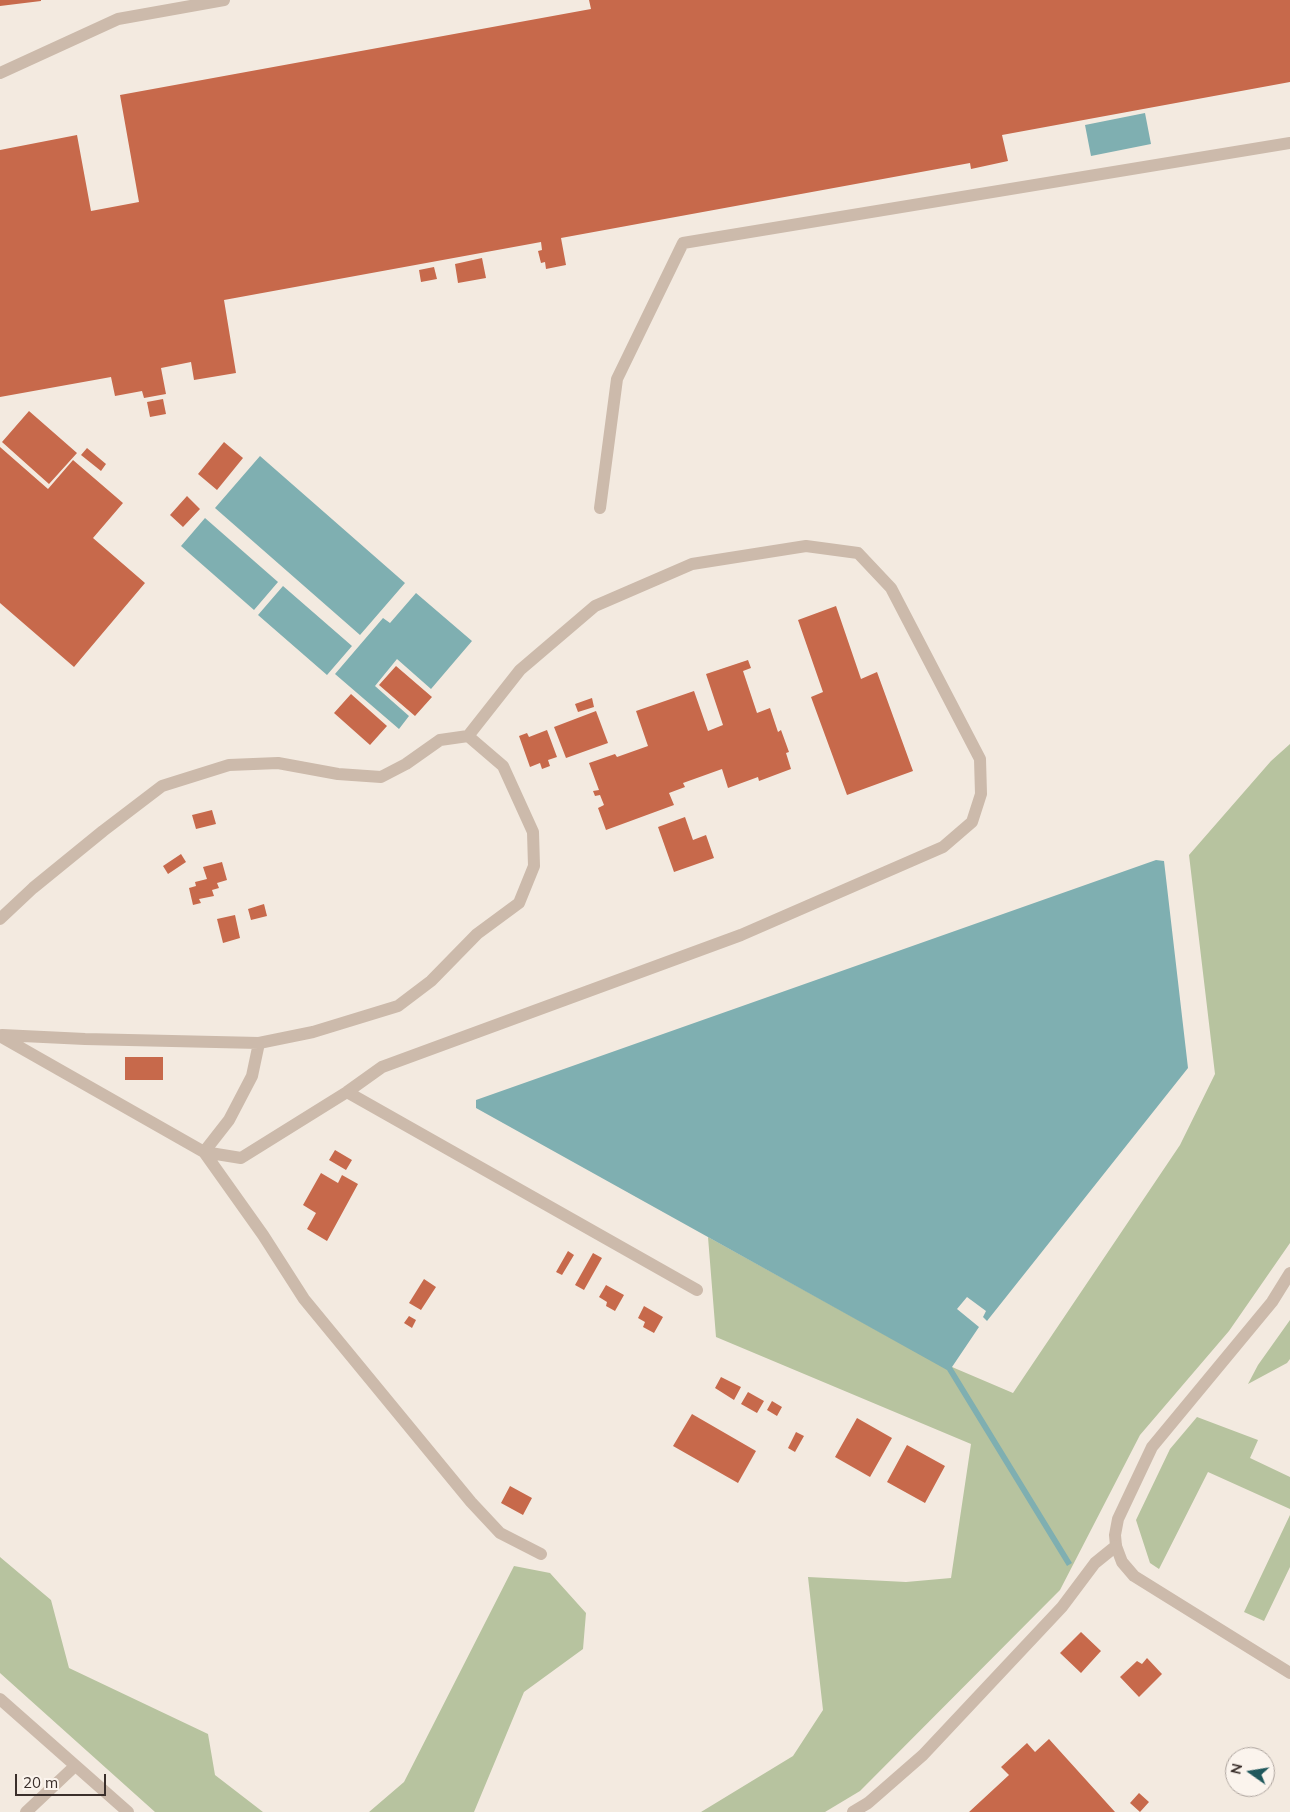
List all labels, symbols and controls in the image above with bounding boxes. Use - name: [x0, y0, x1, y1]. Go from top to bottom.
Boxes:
- north arrow: [1225, 1747, 1275, 1797]
- text: N: [1226, 1762, 1246, 1776]
- scale bar: [18, 1764, 109, 1796]
- text: 20 m: [23, 1773, 58, 1792]

